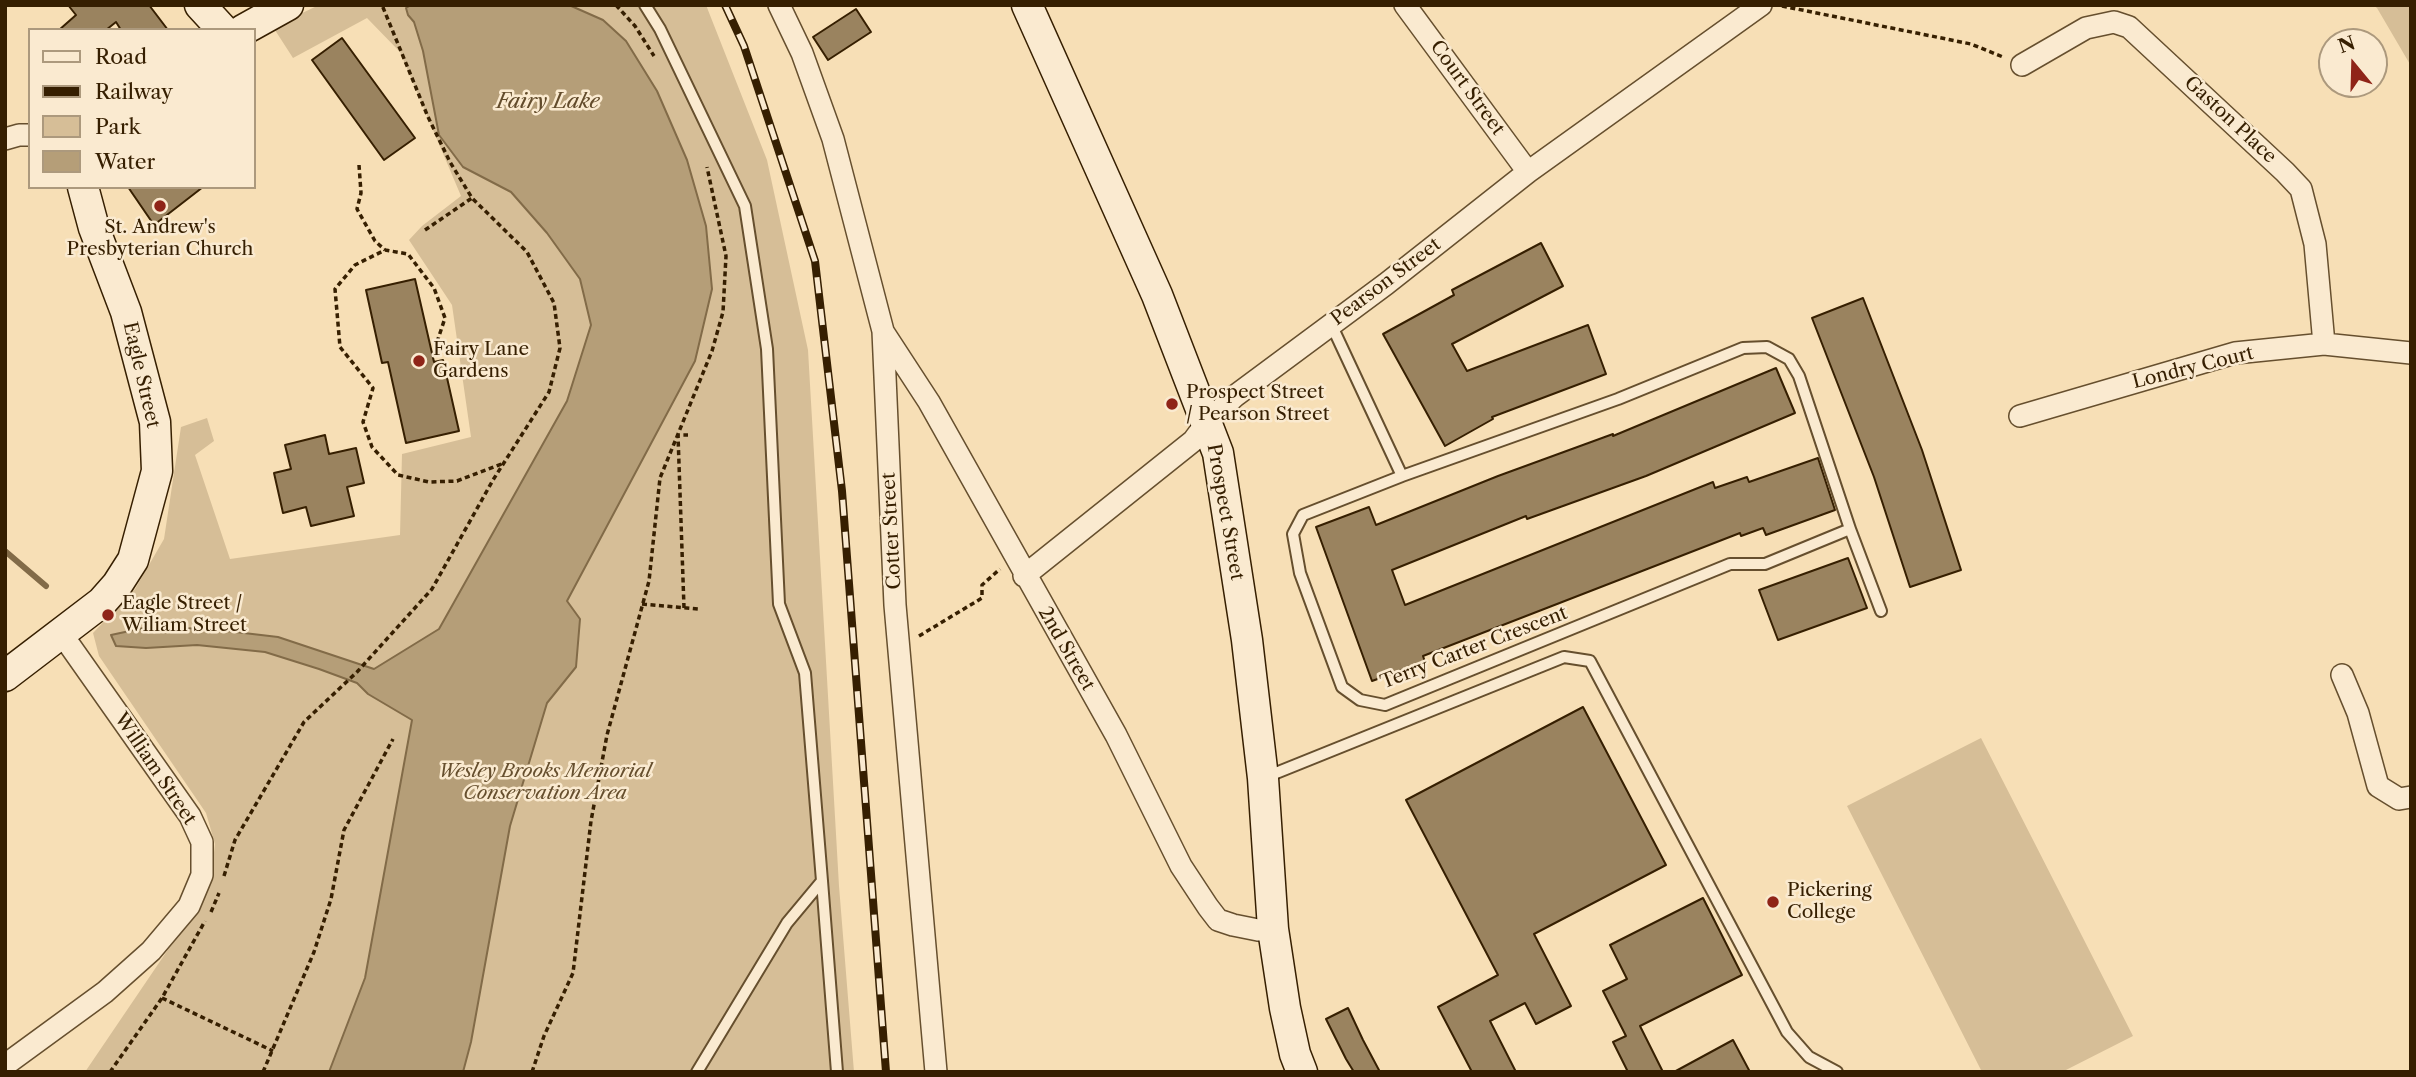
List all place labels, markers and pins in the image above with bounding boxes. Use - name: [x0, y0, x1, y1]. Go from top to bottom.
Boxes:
- marker: St. Andrew's Presbyterian Church: [152, 198, 168, 214]
- place label: St. Andrew's Presbyterian Church: [67, 217, 253, 261]
- place label: Fairy Lane Gardens: [433, 339, 529, 383]
- marker: Fairy Lane Gardens: [411, 353, 427, 369]
- place label: Prospect Street / Pearson Street: [1186, 382, 1329, 426]
- marker: Prospect Street / Pearson Street: [1164, 396, 1180, 412]
- place label: Eagle Street / Wiliam Street: [122, 593, 247, 637]
- marker: Eagle Street / Wiliam Street: [100, 607, 116, 623]
- place label: Pickering College: [1787, 880, 1872, 924]
- marker: Pickering College: [1765, 894, 1781, 910]

